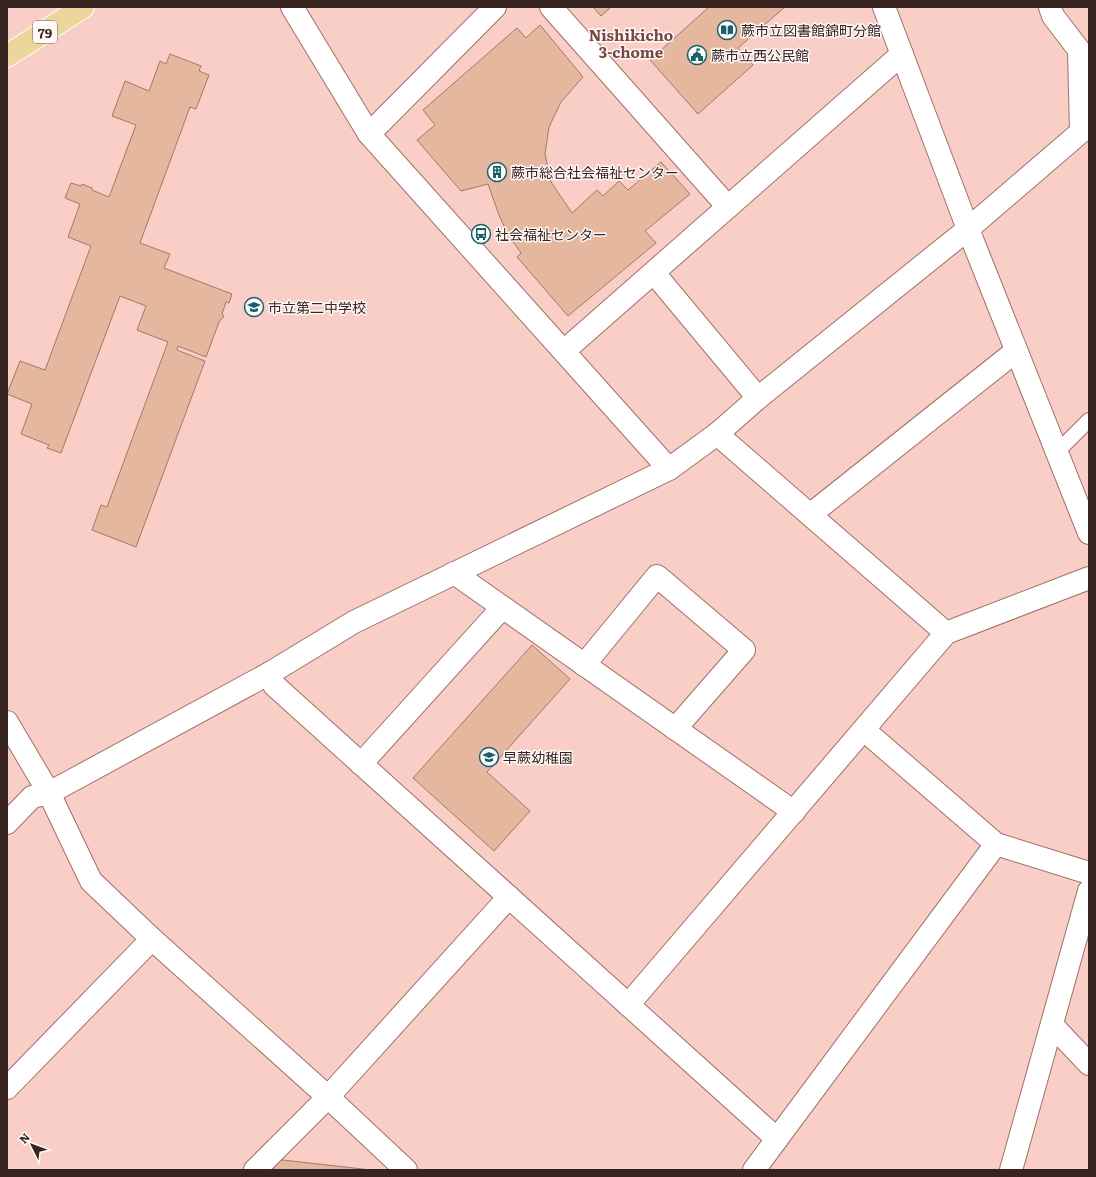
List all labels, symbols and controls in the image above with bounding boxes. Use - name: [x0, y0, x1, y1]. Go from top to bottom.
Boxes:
- library icon: 蕨市立図書館錦町分館: [716, 19, 738, 41]
- place label: 蕨市立図書館錦町分館: [741, 20, 881, 40]
- road number: 79: [33, 21, 57, 43]
- district label: Nishikicho 3-chome: [589, 23, 673, 63]
- public building icon: 蕨市立西公民館: [686, 44, 708, 66]
- place label: 蕨市立西公民館: [711, 45, 809, 65]
- building icon: 蕨市総合社会福祉センター: [486, 161, 508, 183]
- place label: 蕨市総合社会福祉センター: [511, 162, 679, 182]
- bus stop icon: 社会福祉センター: [470, 223, 492, 245]
- place label: 社会福祉センター: [495, 224, 607, 244]
- school or university icon: 市立第二中学校: [243, 296, 265, 318]
- place label: 市立第二中学校: [268, 297, 366, 317]
- school or university icon: 早蕨幼稚園: [478, 746, 500, 768]
- place label: 早蕨幼稚園: [503, 747, 573, 767]
- north arrow: [12, 1125, 52, 1165]
- text: N: [15, 1129, 33, 1146]

